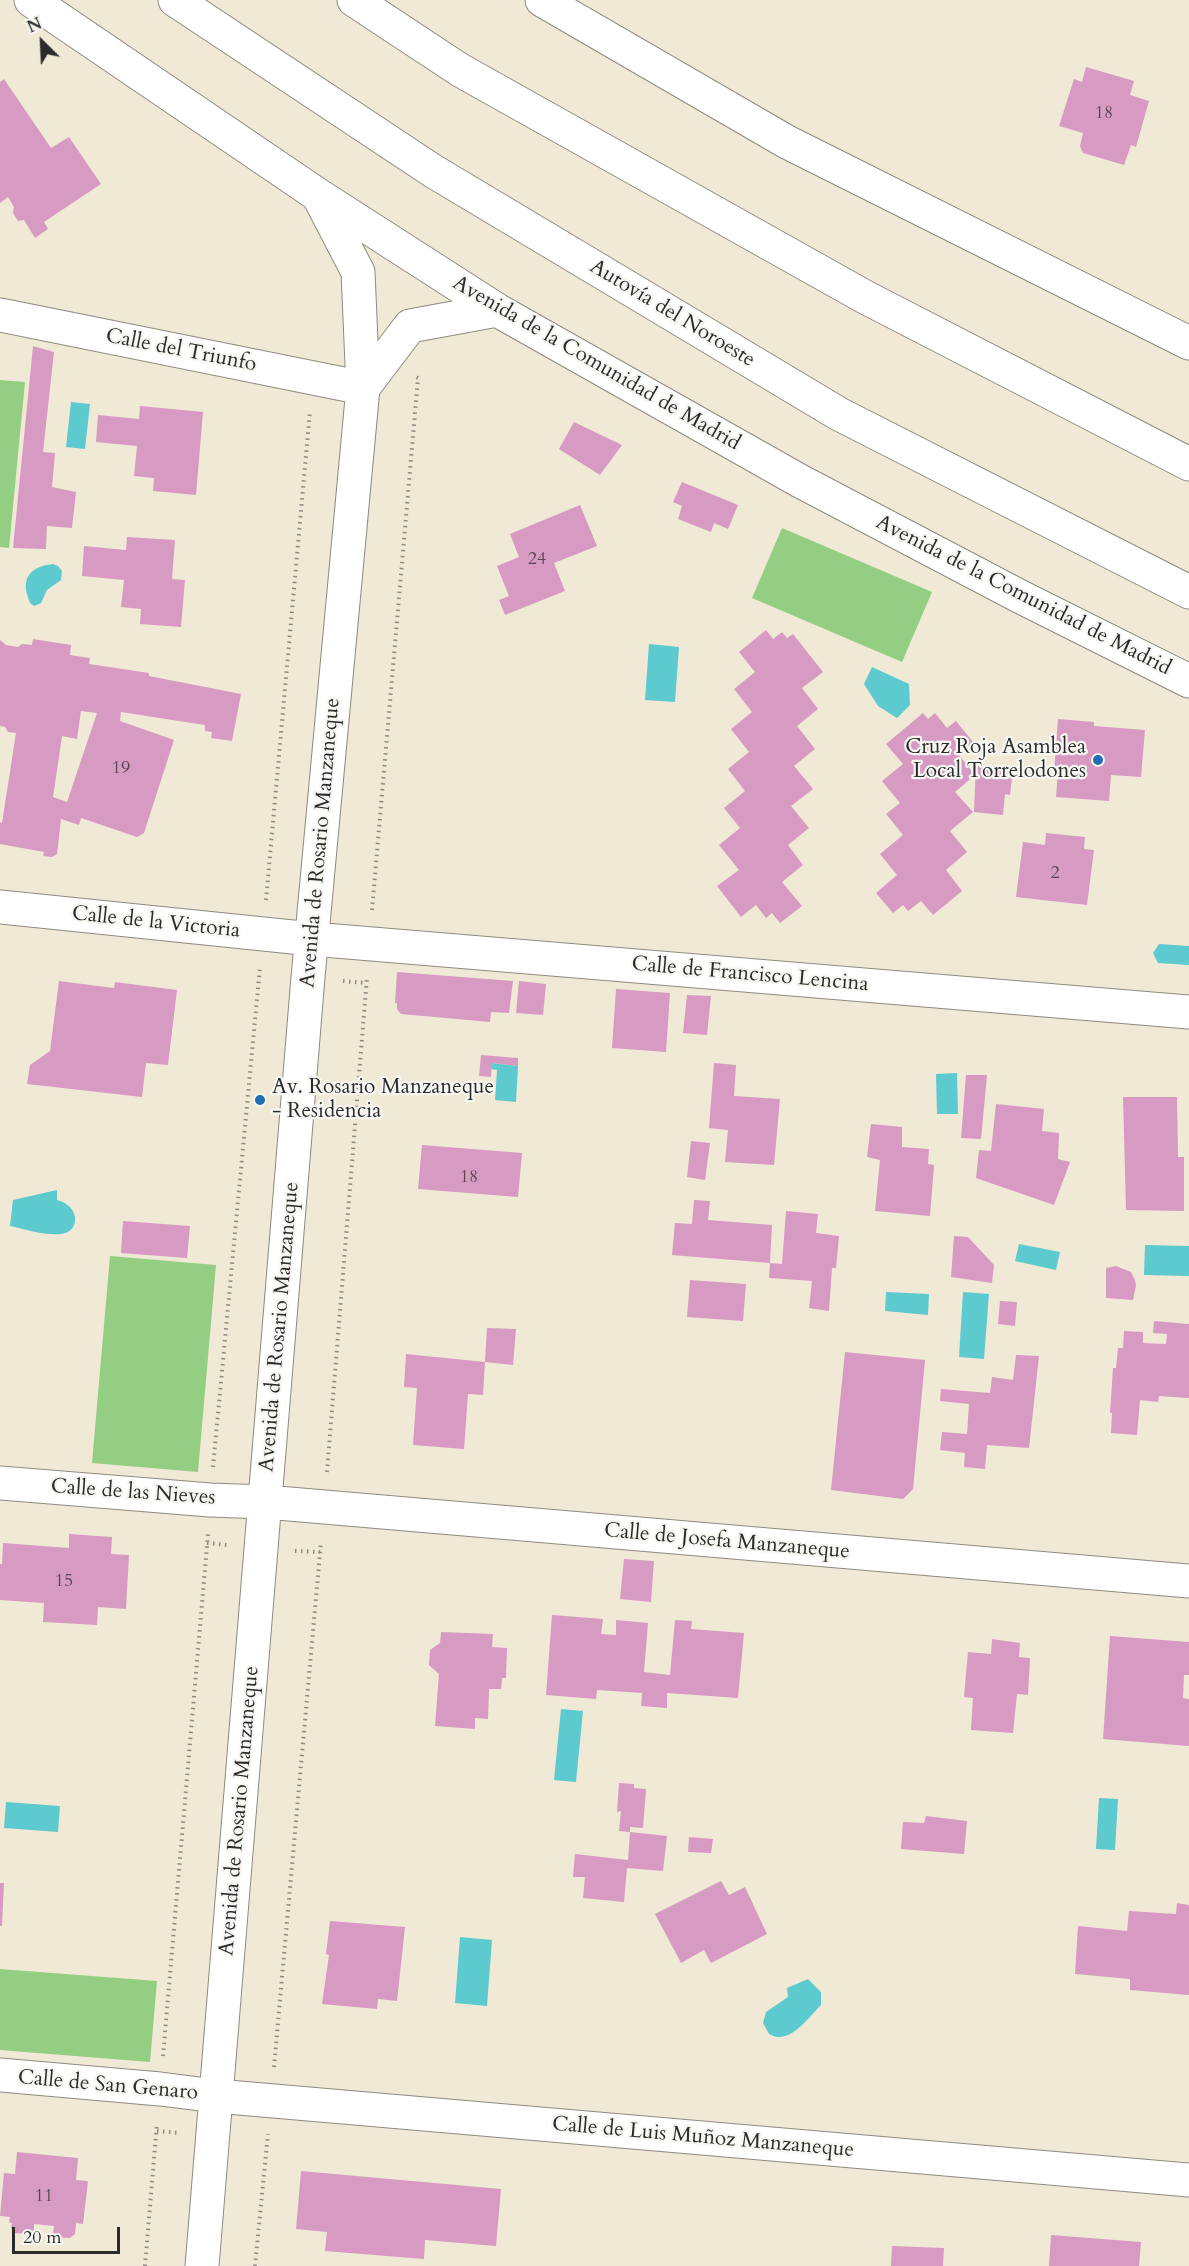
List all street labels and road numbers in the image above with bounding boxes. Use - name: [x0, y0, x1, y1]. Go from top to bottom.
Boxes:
- street label: Autovía del Noroeste: [585, 255, 759, 373]
- street label: Avenida de la Comunidad de Madrid: [448, 271, 744, 457]
- street label: Calle del Triunfo: [104, 324, 258, 378]
- street label: Avenida de la Comunidad de Madrid: [871, 510, 1175, 682]
- street label: Avenida de Rosario Manzaneque: [296, 697, 346, 989]
- street label: Calle de la Victoria: [71, 902, 241, 944]
- street label: Calle de Francisco Lencina: [630, 952, 870, 998]
- street label: Avenida de Rosario Manzaneque: [255, 1181, 305, 1473]
- street label: Calle de las Nieves: [50, 1475, 216, 1511]
- street label: Calle de Josefa Manzaneque: [603, 1519, 851, 1565]
- street label: Avenida de Rosario Manzaneque: [215, 1665, 265, 1957]
- street label: Calle de San Genaro: [17, 2066, 199, 2106]
- street label: Calle de Luis Muñoz Manzaneque: [551, 2112, 855, 2164]

